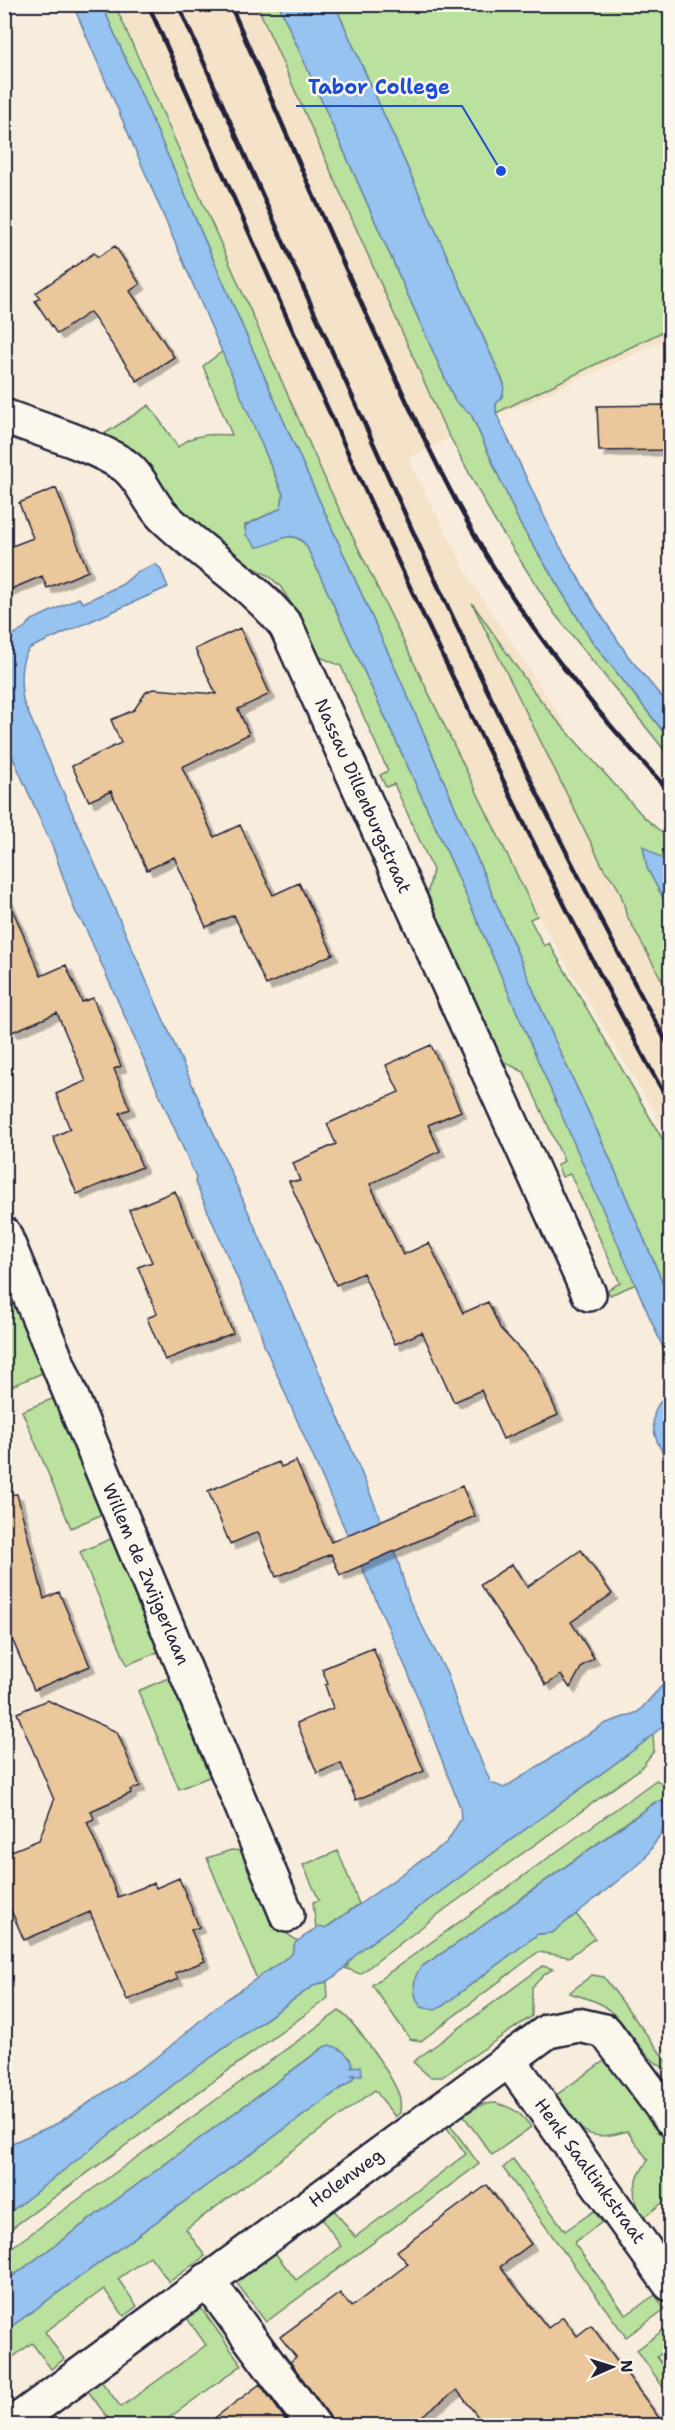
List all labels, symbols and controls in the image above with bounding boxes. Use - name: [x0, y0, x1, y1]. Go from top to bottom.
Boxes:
- callout: Tabor College: [296, 68, 462, 106]
- text: Tabor College: [308, 74, 450, 100]
- street label: Nassau Dillenburgstraat: [309, 695, 417, 897]
- street label: Willem de Zwijgerlaan: [97, 1479, 195, 1669]
- street label: Henk Saaltinkstraat: [529, 2093, 651, 2249]
- street label: Holenweg: [304, 2143, 388, 2213]
- north arrow: [582, 2337, 642, 2397]
- text: N: [616, 2359, 637, 2373]

